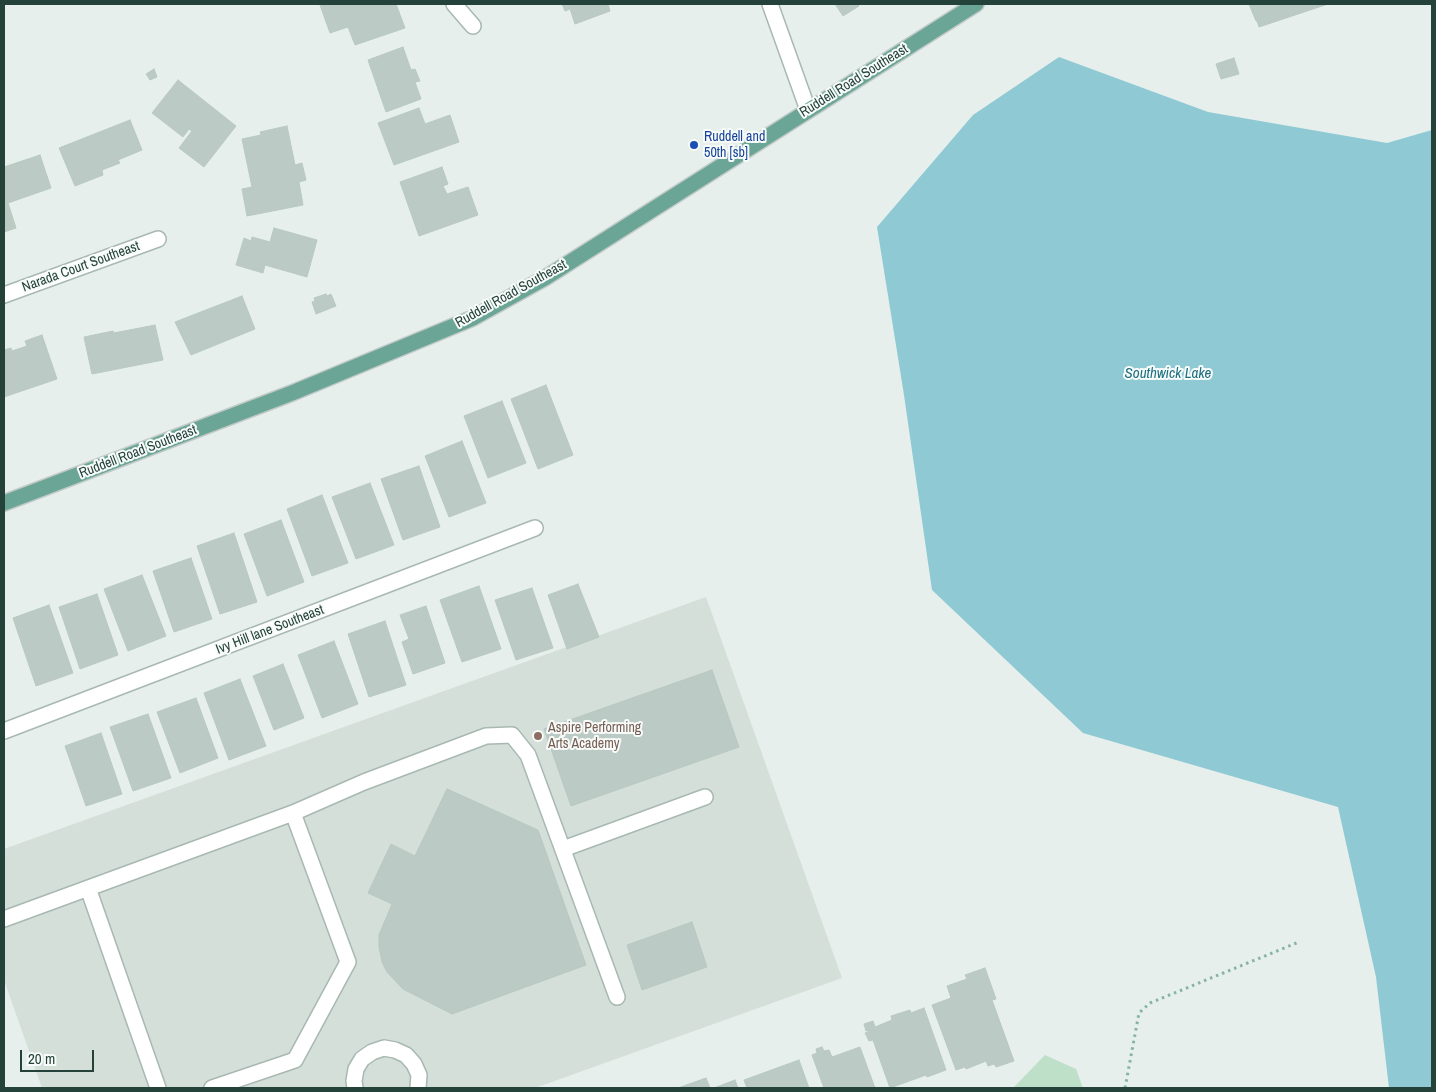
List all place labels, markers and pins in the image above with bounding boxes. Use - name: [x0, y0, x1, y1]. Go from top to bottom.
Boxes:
- place label: Ruddell and 50th [sb]: [704, 129, 765, 162]
- marker: Ruddell and 50th [sb]: [688, 139, 700, 151]
- place label: Aspire Performing Arts Academy: [548, 720, 641, 752]
- marker: Aspire Performing Arts Academy: [532, 730, 544, 742]

